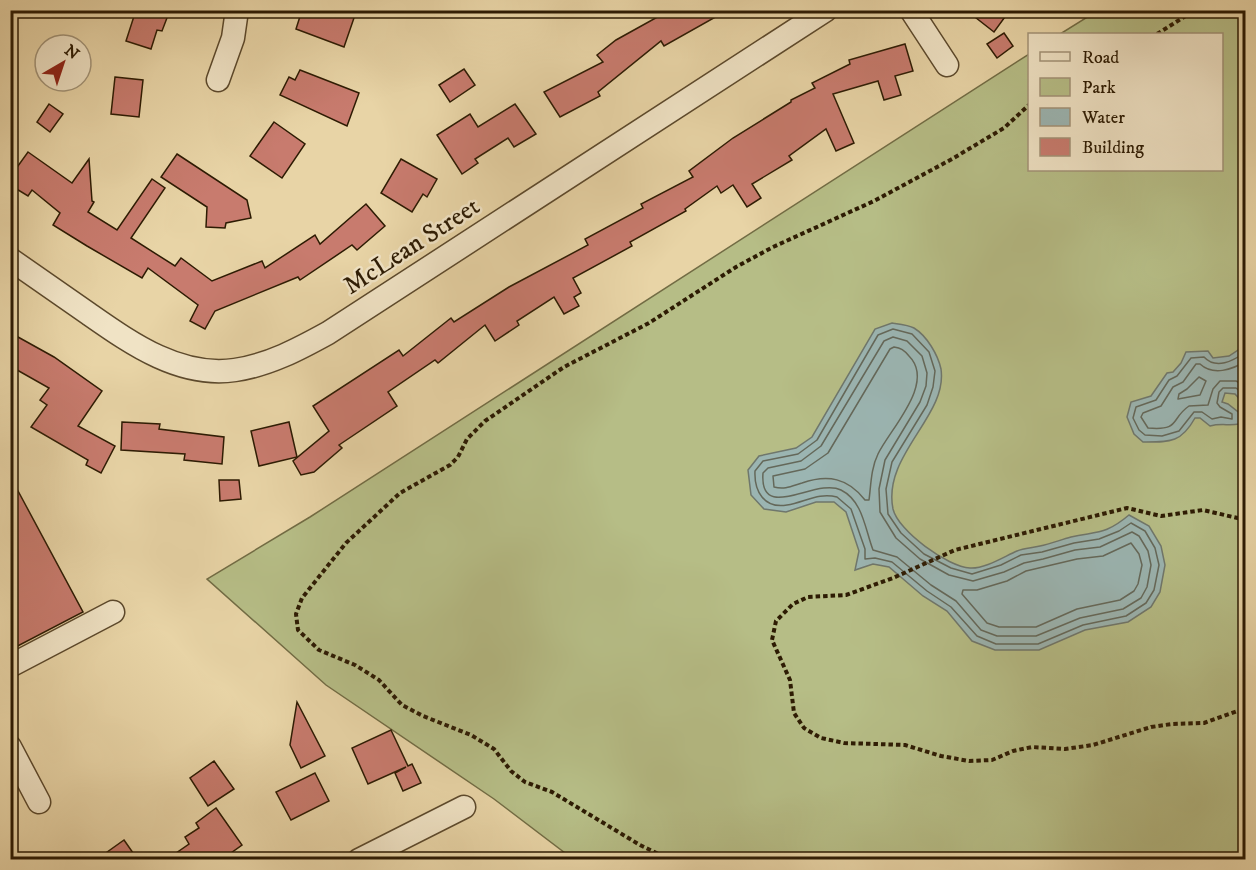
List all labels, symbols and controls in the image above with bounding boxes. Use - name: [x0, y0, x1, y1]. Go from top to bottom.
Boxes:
- north arrow: [33, 33, 93, 93]
- legend: [1028, 33, 1223, 171]
- text: N: [60, 40, 83, 64]
- text: Road: [1082, 47, 1119, 69]
- text: Park: [1082, 77, 1116, 99]
- text: Water: [1081, 107, 1125, 129]
- text: Building: [1082, 137, 1144, 159]
- street label: McLean Street: [338, 190, 486, 302]

